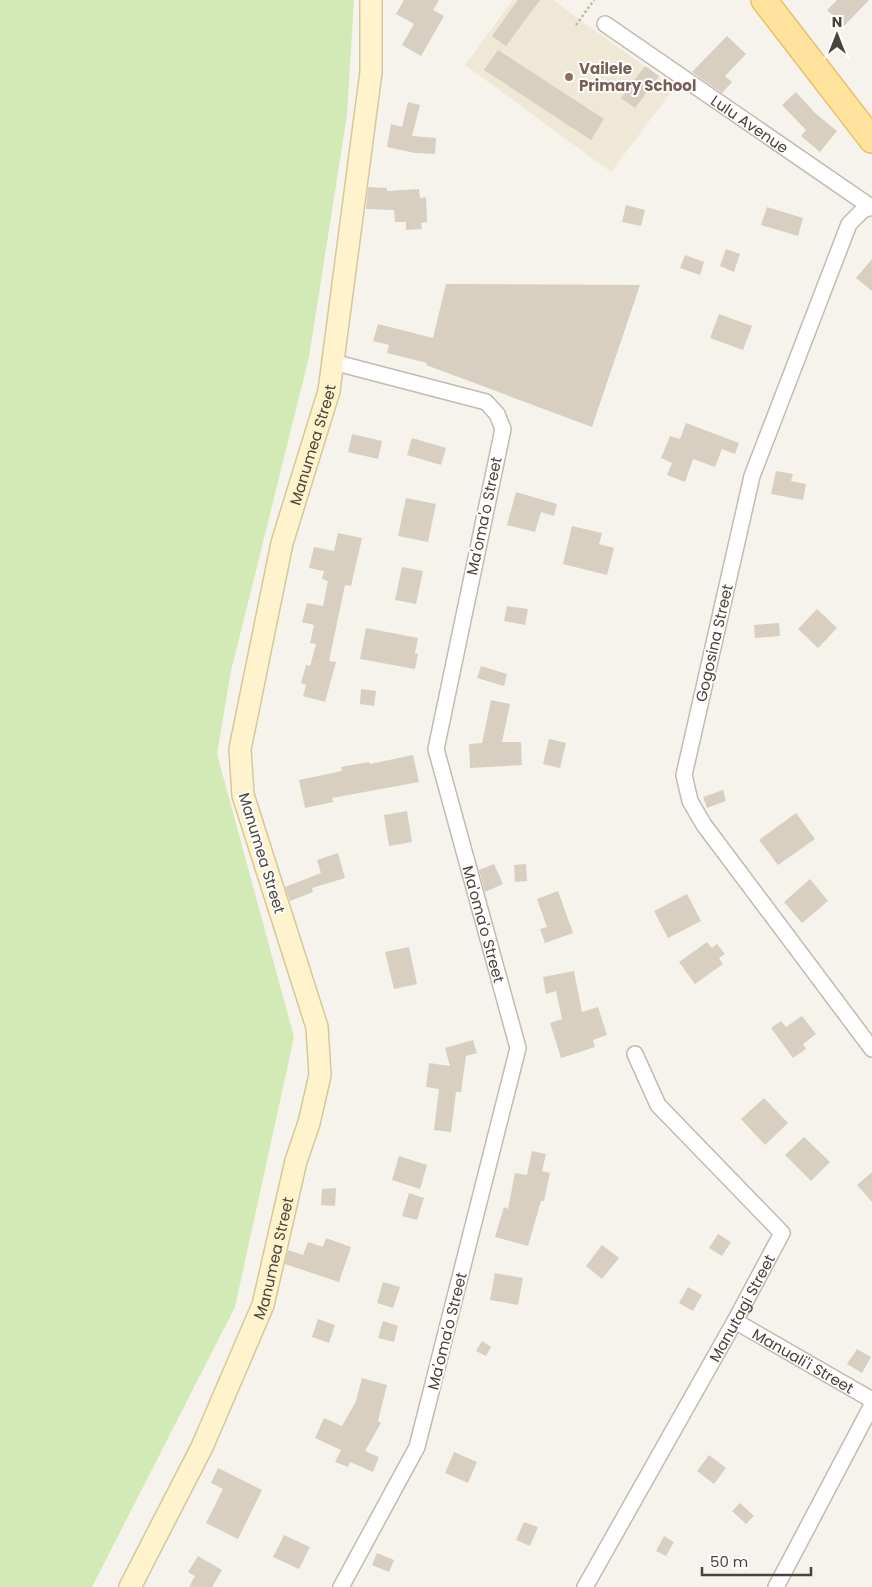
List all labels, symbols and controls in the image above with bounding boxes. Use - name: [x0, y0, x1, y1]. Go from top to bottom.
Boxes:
- north arrow: [812, 10, 862, 60]
- text: N: [832, 12, 842, 32]
- place label: Vailele Primary School: [579, 58, 696, 96]
- marker: Vailele Primary School: [563, 71, 575, 83]
- street label: Lulu Avenue: [707, 90, 793, 158]
- street label: Manumea Street: [284, 383, 340, 508]
- street label: Ma'oma'o Street: [461, 455, 507, 577]
- street label: Gogosina Street: [690, 582, 738, 704]
- street label: Manumea Street: [234, 790, 290, 916]
- street label: Ma'oma'o Street: [458, 863, 510, 985]
- street label: Manumea Street: [248, 1195, 298, 1323]
- street label: Manutagi Street: [704, 1250, 779, 1366]
- street label: Ma'oma'o Street: [422, 1270, 472, 1392]
- street label: Manuali'i Street: [749, 1323, 858, 1398]
- scale bar: [702, 1544, 811, 1576]
- text: 50 m: [710, 1551, 748, 1572]

